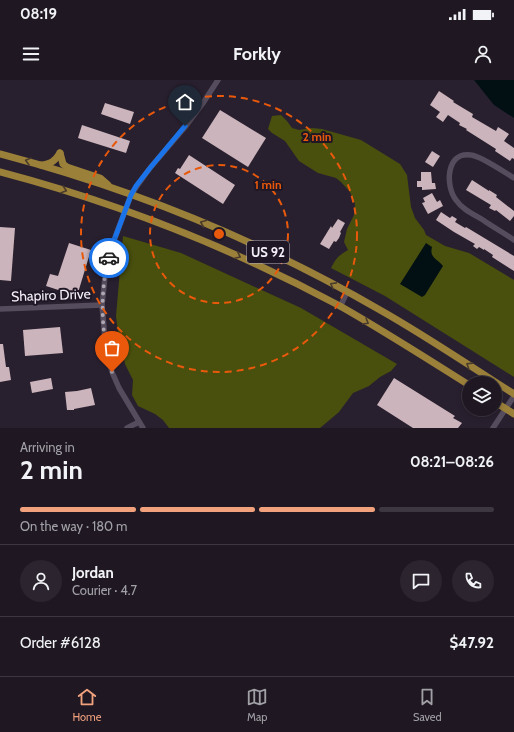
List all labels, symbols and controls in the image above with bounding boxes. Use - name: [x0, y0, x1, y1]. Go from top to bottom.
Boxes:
- text: 08:19: [20, 5, 57, 23]
- icon: menu: [20, 43, 42, 65]
- text: Forkly: [233, 43, 281, 65]
- icon: person: [472, 43, 494, 65]
- pin: [168, 85, 202, 126]
- icon: home: [174, 91, 196, 113]
- text: 2 min: [303, 129, 331, 144]
- one-way arrow: [25, 158, 31, 166]
- text: 1 min: [254, 177, 282, 192]
- one-way arrow: [61, 185, 68, 194]
- one-way arrow: [200, 219, 207, 227]
- centre of rings: [212, 227, 226, 241]
- courier: [89, 238, 129, 278]
- road number: US 92: [247, 241, 289, 263]
- icon: car: [98, 247, 120, 269]
- one-way arrow: [234, 251, 241, 259]
- one-way arrow: [330, 282, 338, 289]
- street label: Shapiro Drive: [11, 285, 91, 305]
- one-way arrow: [362, 317, 369, 324]
- pin: [95, 331, 129, 372]
- icon: bag: [101, 337, 123, 359]
- one-way arrow: [466, 363, 473, 370]
- map controls: [462, 376, 502, 416]
- button: layers: [462, 376, 502, 416]
- text: Arriving in: [20, 439, 75, 455]
- text: 08:21–08:26: [410, 453, 494, 471]
- text: 2 min: [20, 454, 83, 486]
- text: On the way · 180 m: [20, 518, 128, 534]
- button: person: [20, 560, 62, 602]
- button: chat: [400, 560, 442, 602]
- button: phone: [452, 560, 494, 602]
- text: Jordan: [72, 564, 114, 582]
- text: Courier · 4.7: [72, 582, 137, 598]
- text: Order #6128: [20, 634, 101, 652]
- text: $47.92: [449, 634, 494, 652]
- tab: Home: [72, 686, 101, 724]
- tab: Map: [246, 686, 268, 724]
- tab: Saved: [413, 686, 442, 724]

